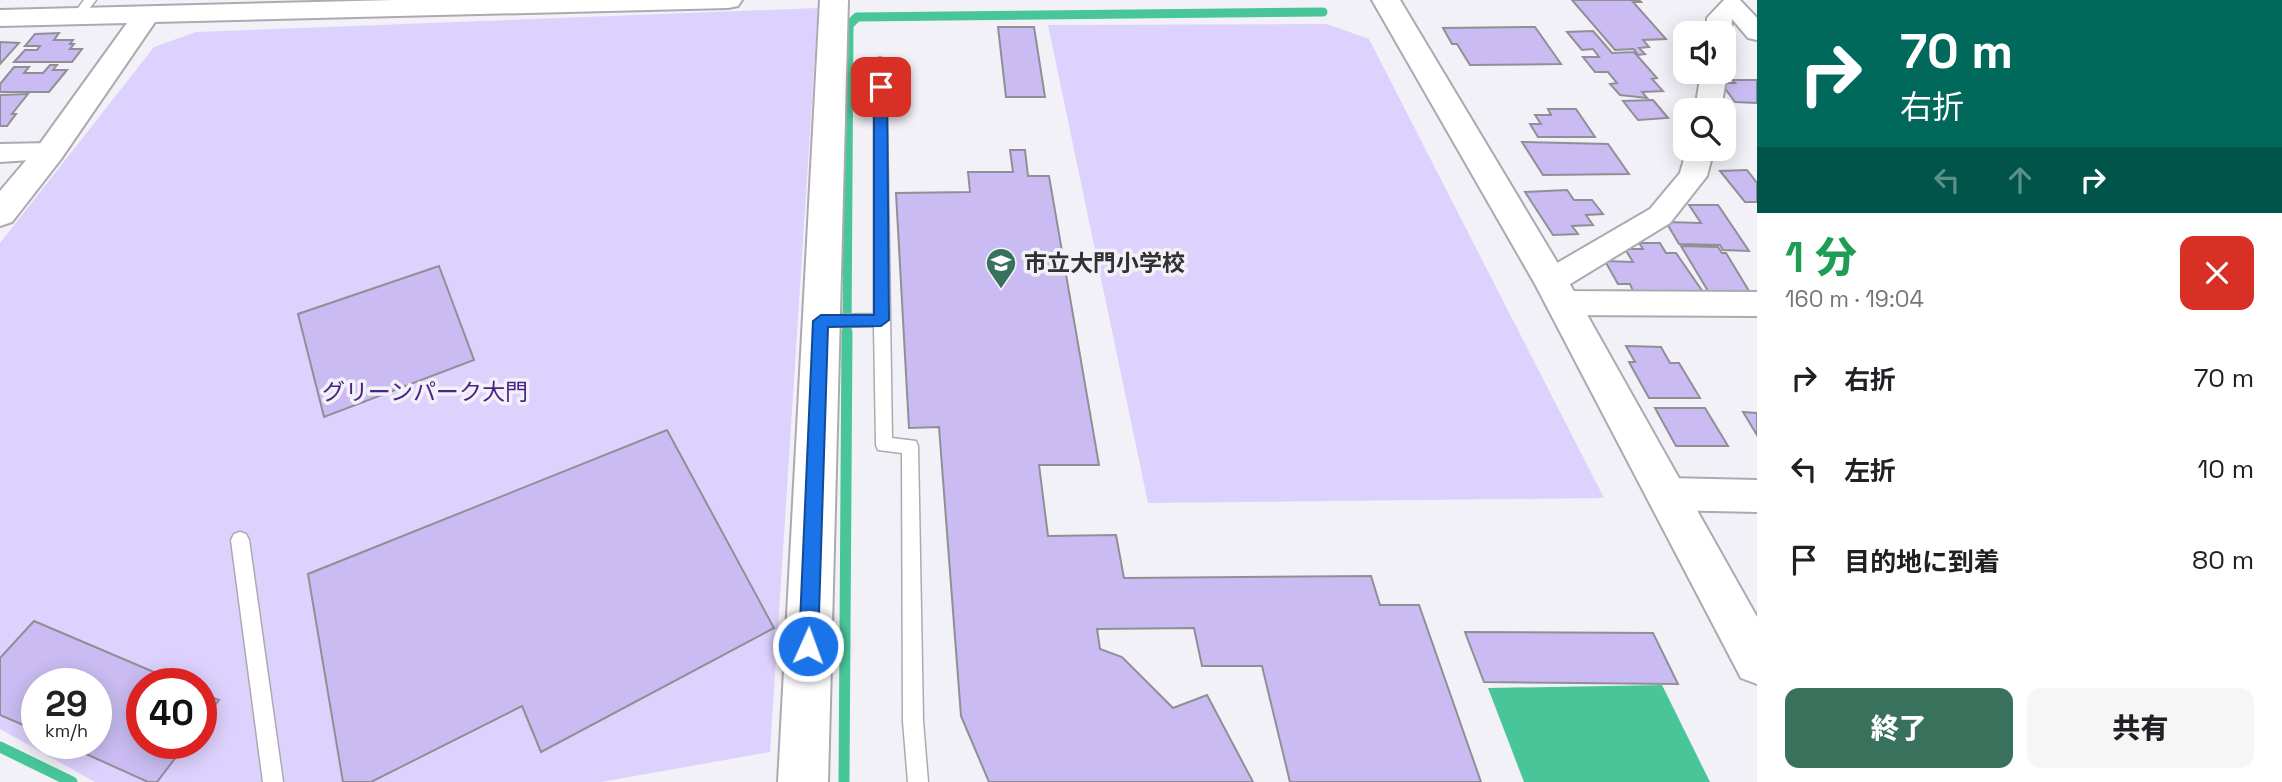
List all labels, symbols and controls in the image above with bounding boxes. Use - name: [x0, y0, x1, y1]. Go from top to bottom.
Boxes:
- text: 70 m: [1900, 20, 2013, 82]
- map controls: [1673, 21, 1736, 161]
- button: sound: [1673, 21, 1736, 84]
- icon: right: [1785, 28, 1876, 119]
- pin: [851, 57, 911, 117]
- icon: arrive: [862, 68, 900, 106]
- text: 右折: [1900, 87, 1964, 127]
- button: search: [1673, 98, 1736, 161]
- icon: left: [1928, 161, 1966, 199]
- icon: ahead: [2001, 161, 2039, 199]
- icon: right: [2074, 161, 2112, 199]
- text: 1 分: [1785, 231, 1857, 284]
- button: close: [2180, 236, 2254, 310]
- school or university icon: 市立大門小学校: [984, 246, 1018, 290]
- place label: 市立大門小学校: [1024, 248, 1185, 278]
- text: 160 m · 19:04: [1785, 284, 1924, 314]
- icon: right: [1785, 359, 1823, 397]
- text: 70 m: [2194, 361, 2254, 395]
- text: 右折: [1844, 363, 1896, 397]
- park label: グリーンパーク大門: [322, 377, 528, 407]
- icon: left: [1785, 450, 1823, 488]
- text: 10 m: [2197, 452, 2254, 486]
- text: 左折: [1844, 454, 1896, 488]
- icon: arrive: [1785, 541, 1823, 579]
- text: 80 m: [2192, 543, 2254, 577]
- text: 目的地に到着: [1844, 545, 2000, 579]
- position arrow: [771, 609, 845, 683]
- speed limit sign: 40: [126, 668, 217, 759]
- text: 29: [45, 682, 88, 726]
- button: 終了: [1785, 688, 2013, 768]
- button: 共有: [2027, 688, 2254, 768]
- text: km/h: [45, 719, 88, 742]

